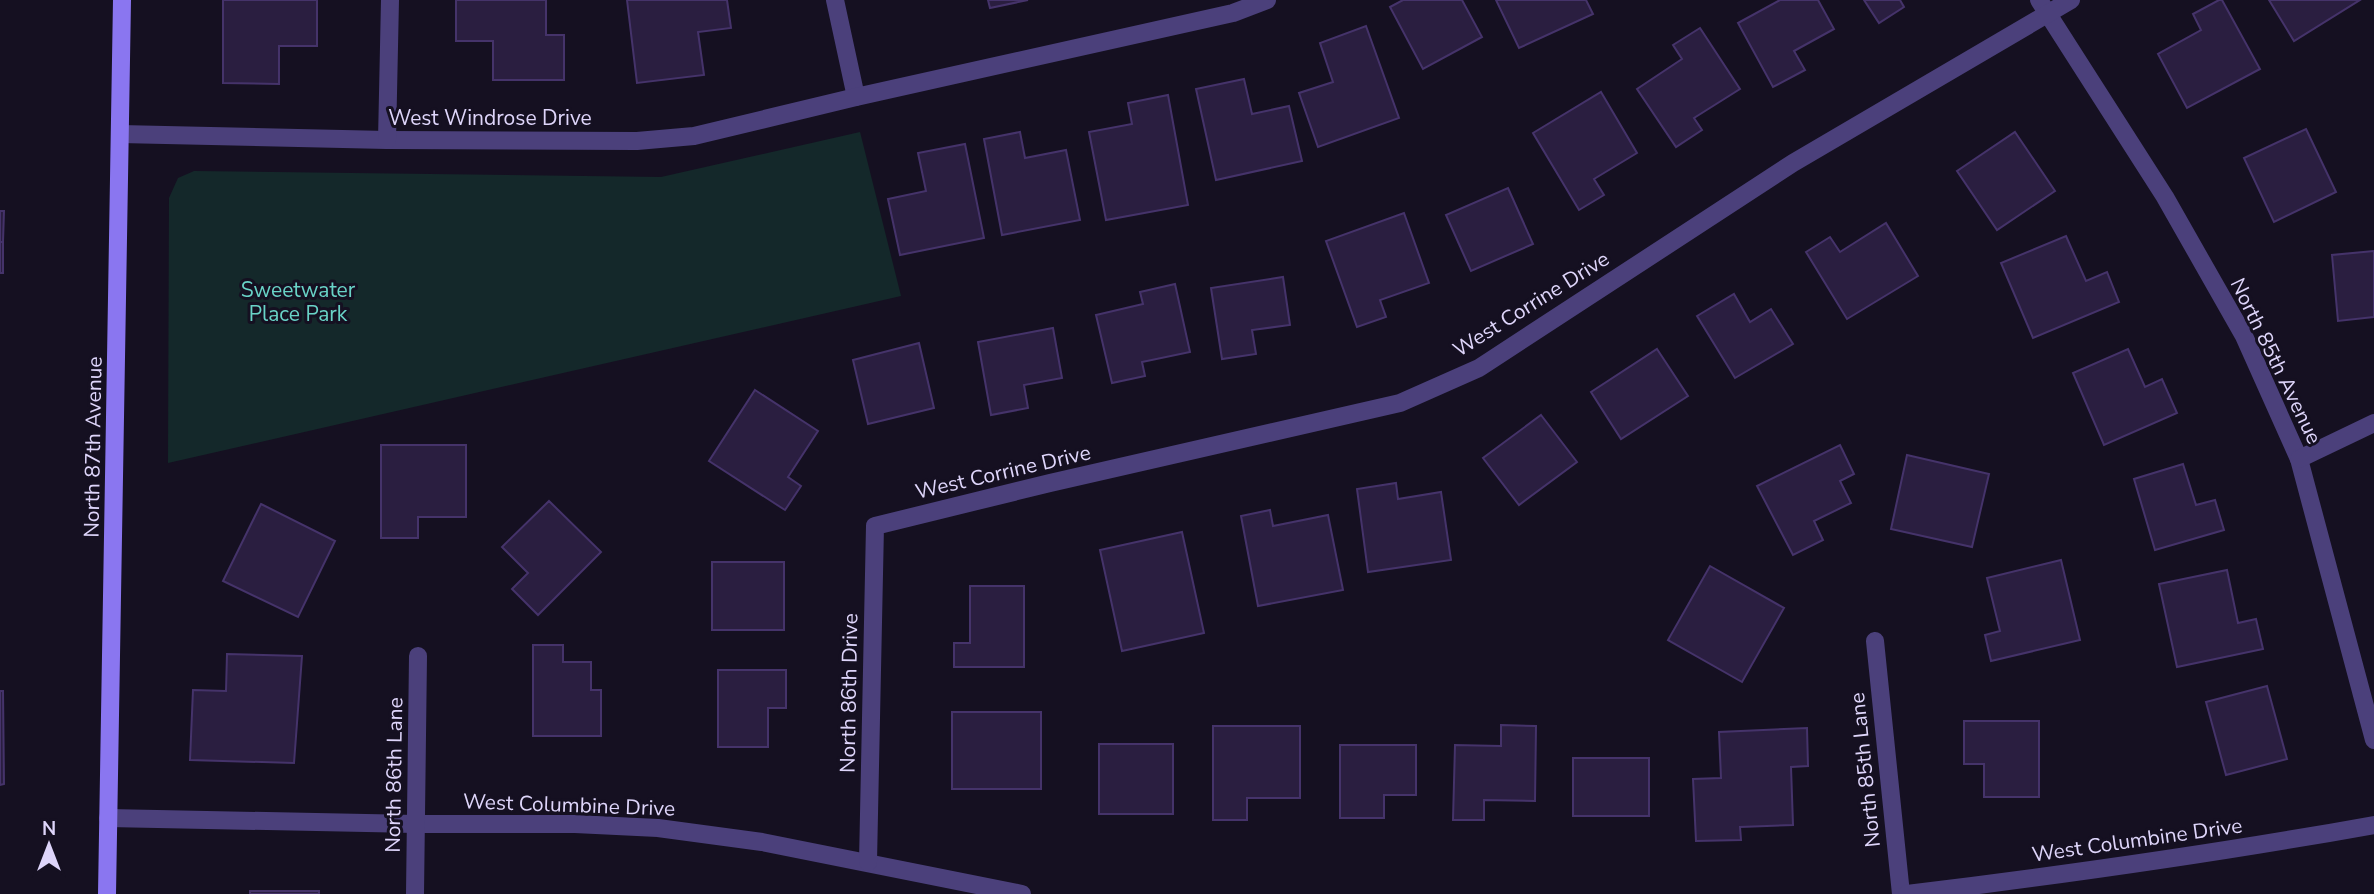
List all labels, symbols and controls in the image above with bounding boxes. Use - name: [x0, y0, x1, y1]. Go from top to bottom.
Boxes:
- street label: West Windrose Drive: [388, 104, 592, 132]
- street label: West Corrine Drive: [1448, 245, 1614, 363]
- street label: North 85th Avenue: [2224, 273, 2328, 449]
- park label: Sweetwater Place Park: [241, 276, 356, 328]
- street label: North 87th Avenue: [77, 356, 109, 538]
- street label: West Corrine Drive: [913, 438, 1093, 506]
- street label: North 86th Drive: [834, 613, 864, 773]
- street label: North 85th Lane: [1843, 691, 1887, 849]
- street label: North 86th Lane: [379, 697, 409, 853]
- street label: West Columbine Drive: [462, 787, 676, 823]
- north arrow: [14, 810, 84, 880]
- street label: West Columbine Drive: [2030, 811, 2244, 869]
- text: N: [42, 816, 56, 842]

